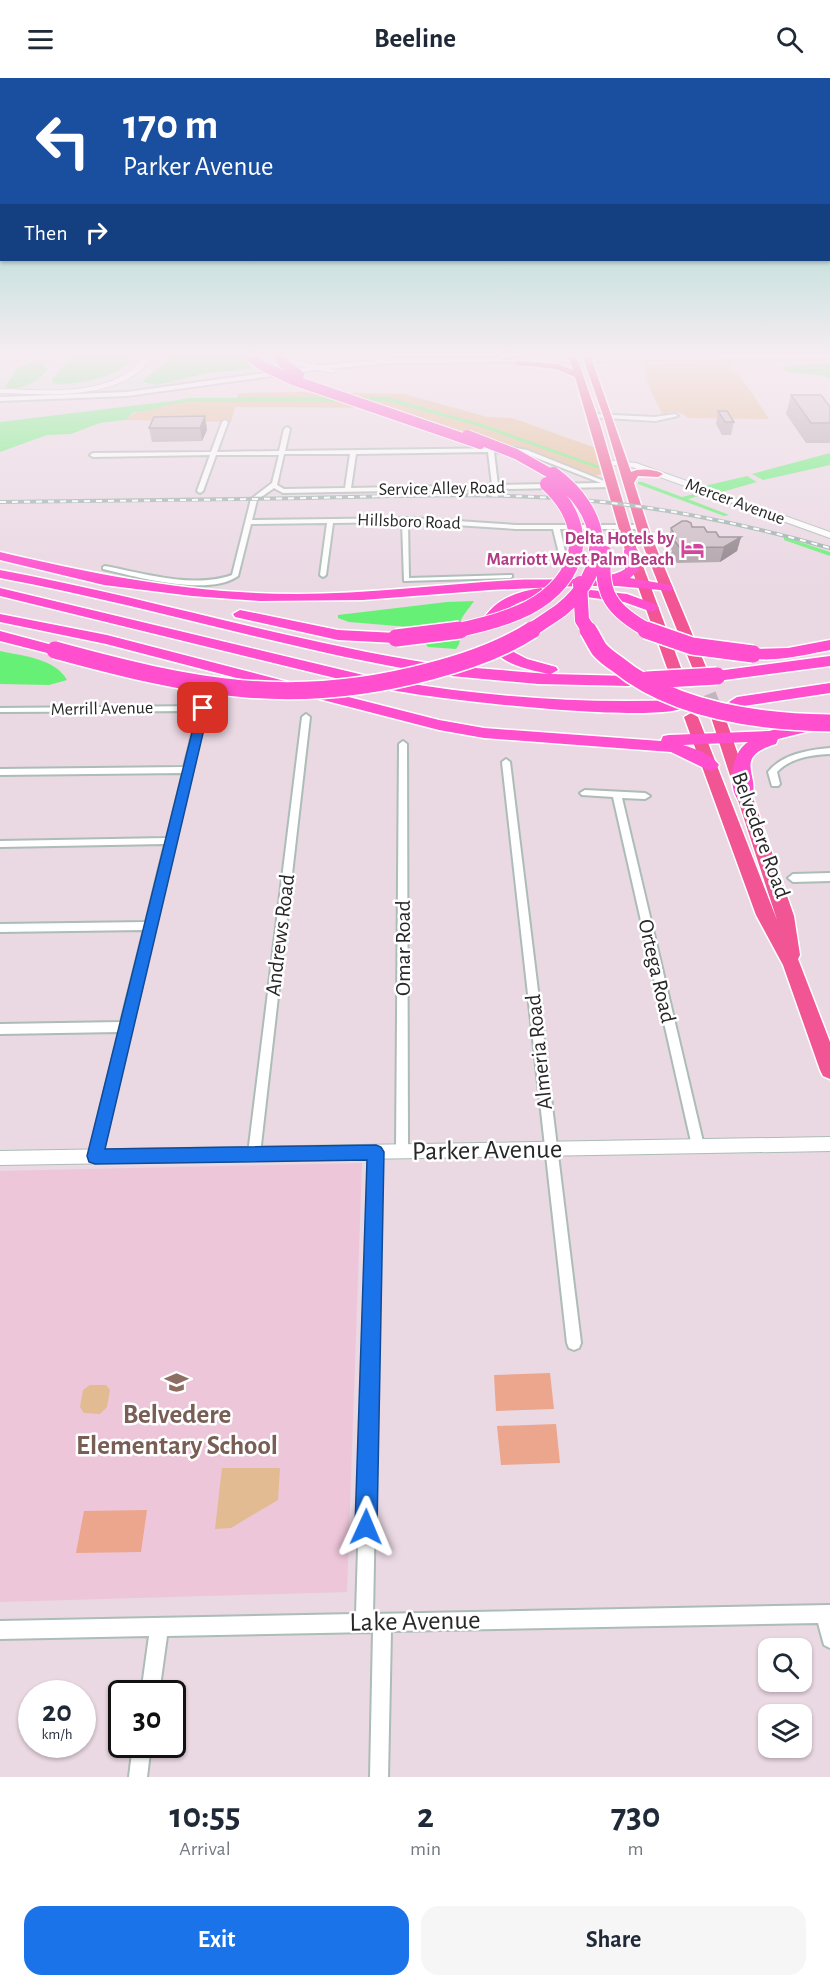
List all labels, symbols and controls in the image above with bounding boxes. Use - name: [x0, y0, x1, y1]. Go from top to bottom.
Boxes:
- icon: menu: [24, 23, 57, 56]
- icon: search: [773, 23, 806, 56]
- text: Beeline: [374, 25, 456, 52]
- icon: left: [24, 102, 102, 180]
- text: 170 m: [123, 104, 218, 146]
- text: Parker Avenue: [123, 153, 274, 180]
- icon: right: [80, 216, 113, 249]
- text: Then: [24, 222, 68, 244]
- street label: Mercer Avenue: [683, 476, 787, 528]
- street label: Service Alley Road: [379, 479, 505, 499]
- street label: Hillsboro Road: [357, 511, 461, 533]
- place label: Delta Hotels by Marriott West Palm Beach: [487, 530, 675, 569]
- hotel icon: Delta Hotels by Marriott West Palm Beach: [679, 536, 705, 562]
- pin: [177, 682, 228, 733]
- icon: arrive: [186, 691, 219, 724]
- street label: Merrill Avenue: [51, 699, 153, 719]
- street label: Belvedere Road: [728, 769, 794, 901]
- street label: Andrews Road: [262, 873, 298, 997]
- street label: Omar Road: [392, 900, 414, 996]
- street label: Ortega Road: [634, 917, 680, 1025]
- street label: Almeria Road: [522, 993, 556, 1111]
- street label: Parker Avenue: [412, 1135, 562, 1165]
- school or university icon: Belvedere Elementary School: [164, 1369, 190, 1395]
- place label: Belvedere Elementary School: [76, 1401, 278, 1460]
- position arrow: [334, 1495, 398, 1559]
- street label: Lake Avenue: [349, 1606, 481, 1636]
- map controls: [758, 1638, 812, 1758]
- button: search: [758, 1638, 812, 1692]
- speed limit sign: 30: [108, 1680, 186, 1758]
- text: 20: [42, 1697, 72, 1727]
- button: layers: [758, 1704, 812, 1758]
- text: km/h: [42, 1727, 72, 1742]
- text: 10:55: [169, 1798, 241, 1834]
- text: 2: [417, 1798, 434, 1834]
- text: 730: [611, 1798, 660, 1834]
- text: Arrival: [179, 1839, 231, 1859]
- text: min: [410, 1839, 441, 1859]
- text: m: [628, 1839, 644, 1859]
- button: Exit: [24, 1906, 409, 1975]
- button: Share: [421, 1906, 806, 1975]

